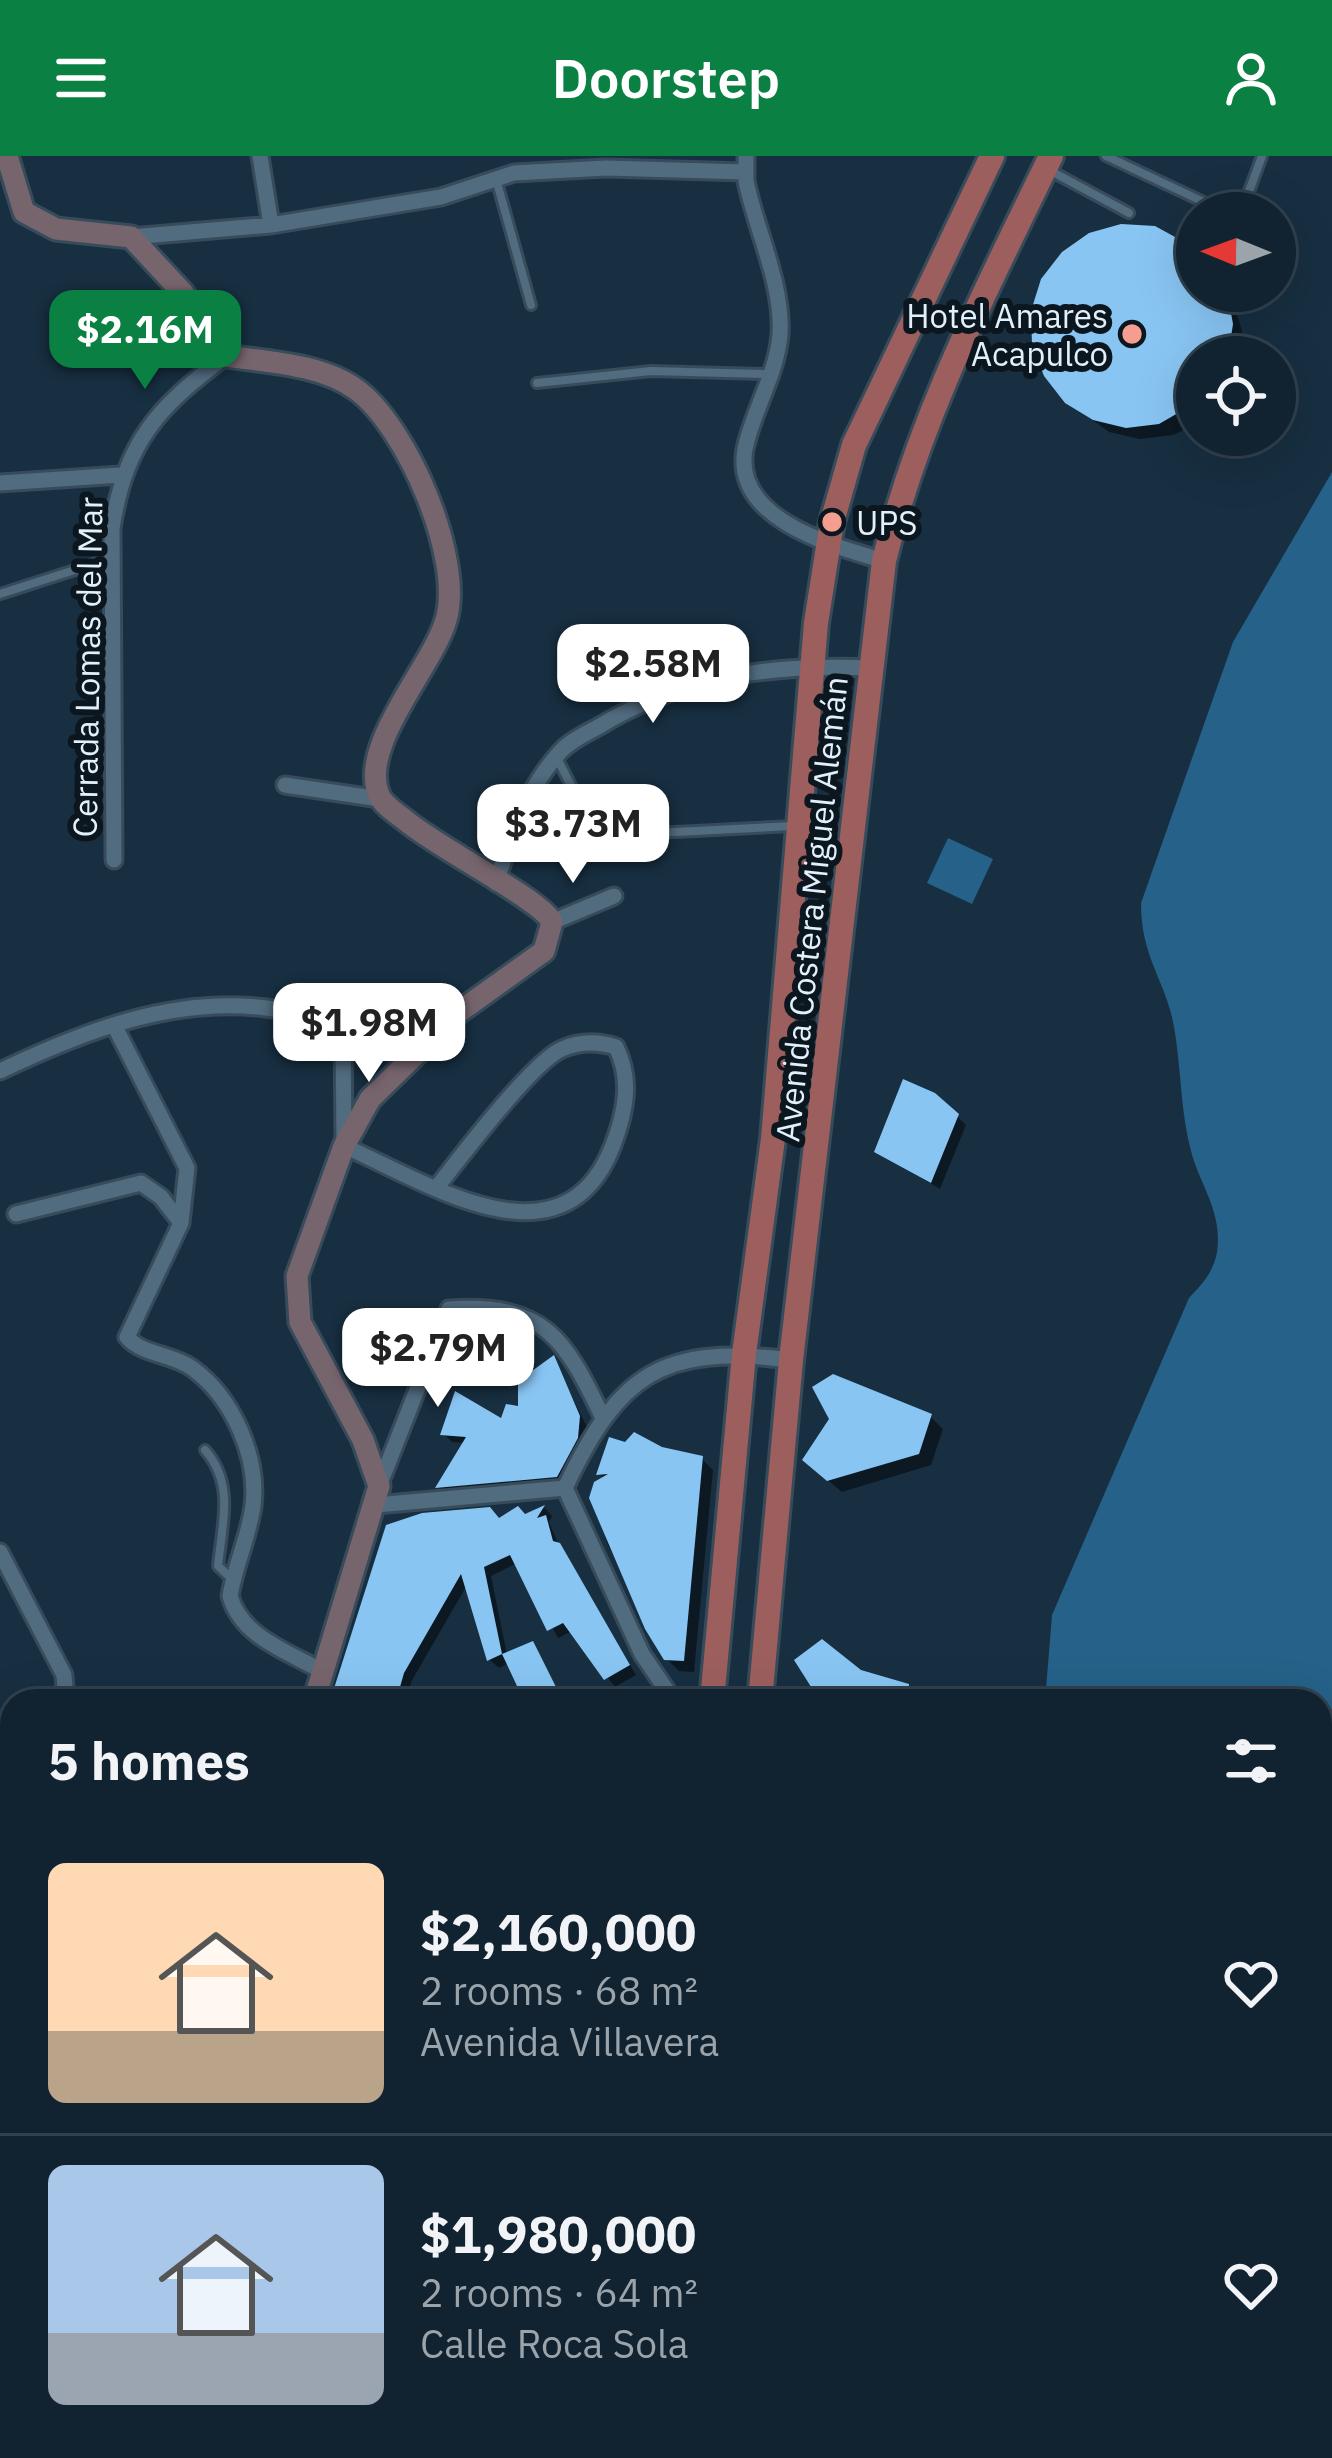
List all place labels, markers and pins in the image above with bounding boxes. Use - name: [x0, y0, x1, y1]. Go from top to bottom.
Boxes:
- pin: $2.16M: [47, 290, 243, 392]
- place label: Hotel Amares Acapulco: [906, 294, 1108, 375]
- marker: Hotel Amares Acapulco: [1119, 321, 1145, 347]
- place label: UPS: [856, 501, 918, 544]
- marker: UPS: [819, 509, 845, 535]
- pin: $2.58M: [555, 624, 751, 726]
- pin: $3.73M: [475, 784, 671, 886]
- pin: $1.98M: [271, 983, 467, 1085]
- pin: $2.79M: [340, 1308, 536, 1410]

